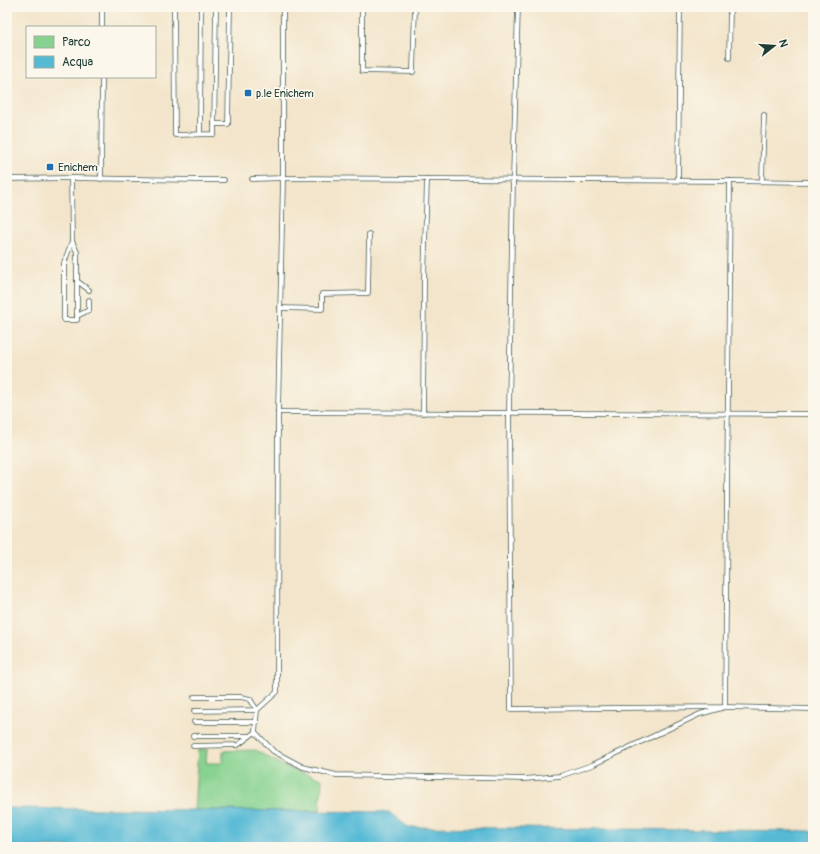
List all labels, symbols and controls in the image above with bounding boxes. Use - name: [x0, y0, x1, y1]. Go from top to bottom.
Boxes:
- legend: [26, 26, 156, 78]
- north arrow: [754, 26, 794, 66]
- text: Parco: [62, 35, 91, 50]
- text: N: [776, 38, 791, 49]
- text: Acqua: [62, 55, 94, 70]
- place label: p.le Enichem: [256, 87, 314, 100]
- marker: p.le Enichem: [243, 88, 253, 98]
- place label: Enichem: [58, 161, 98, 174]
- marker: Enichem: [45, 162, 55, 172]

